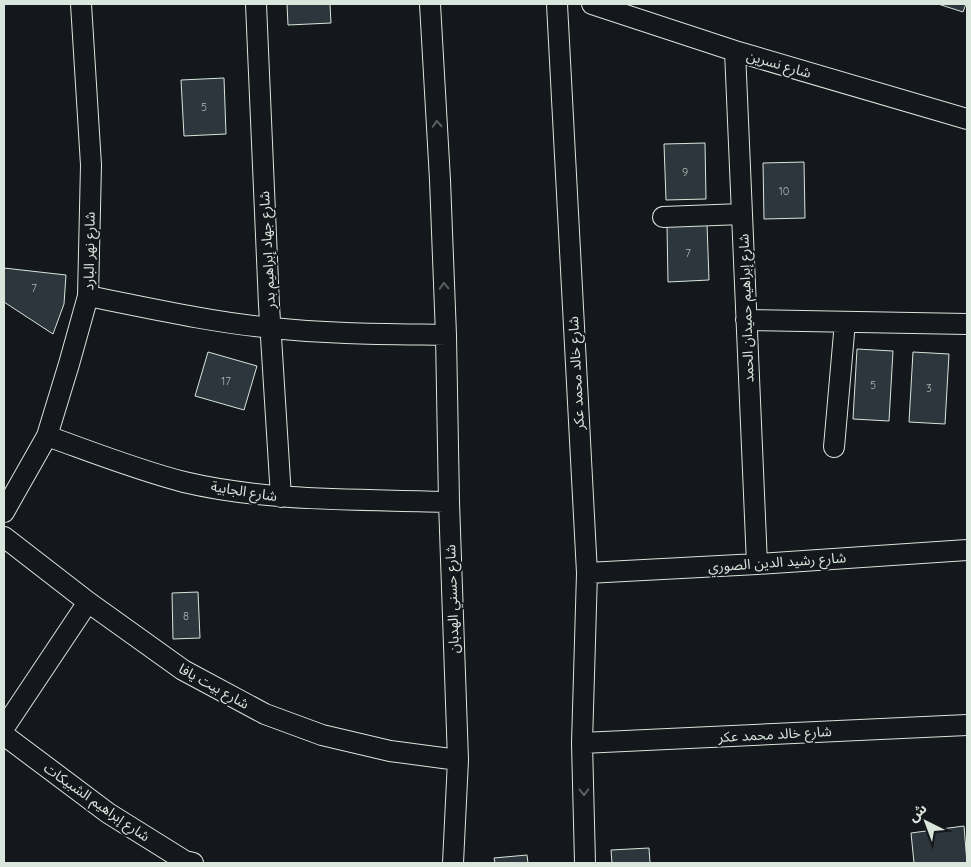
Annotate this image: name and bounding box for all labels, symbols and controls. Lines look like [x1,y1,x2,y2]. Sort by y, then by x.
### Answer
street label: شارع نسرين [744,46,813,84]
house number: 5 [201,100,207,114]
one-way arrow [432,120,443,128]
house number: 9 [682,165,688,179]
house number: 10 [779,184,789,198]
street label: شارع جهاد إبراهيم بدر [255,191,281,310]
street label: شارع نهر البارد [79,212,101,290]
street label: شارع إبراهيم حميدان الحمد [734,233,760,383]
house number: 7 [685,246,691,260]
house number: 7 [31,281,37,295]
one-way arrow [439,282,450,290]
street label: شارع خالد محمد عكر [564,316,590,431]
house number: 17 [221,374,231,388]
house number: 5 [870,378,876,392]
house number: 3 [926,381,932,395]
street label: شارع الجابية [209,477,278,507]
street label: شارع حسني الهدبان [441,544,465,654]
street label: شارع رشيد الدين الصوري [707,548,847,578]
house number: 8 [183,609,189,623]
street label: شارع بيت يافا [175,659,252,714]
street label: شارع خالد محمد عكر [717,722,832,748]
street label: شارع إبراهيم الشبيكات [39,759,154,847]
one-way arrow [578,788,589,796]
north arrow [901,797,951,847]
text: ش [904,799,930,825]

